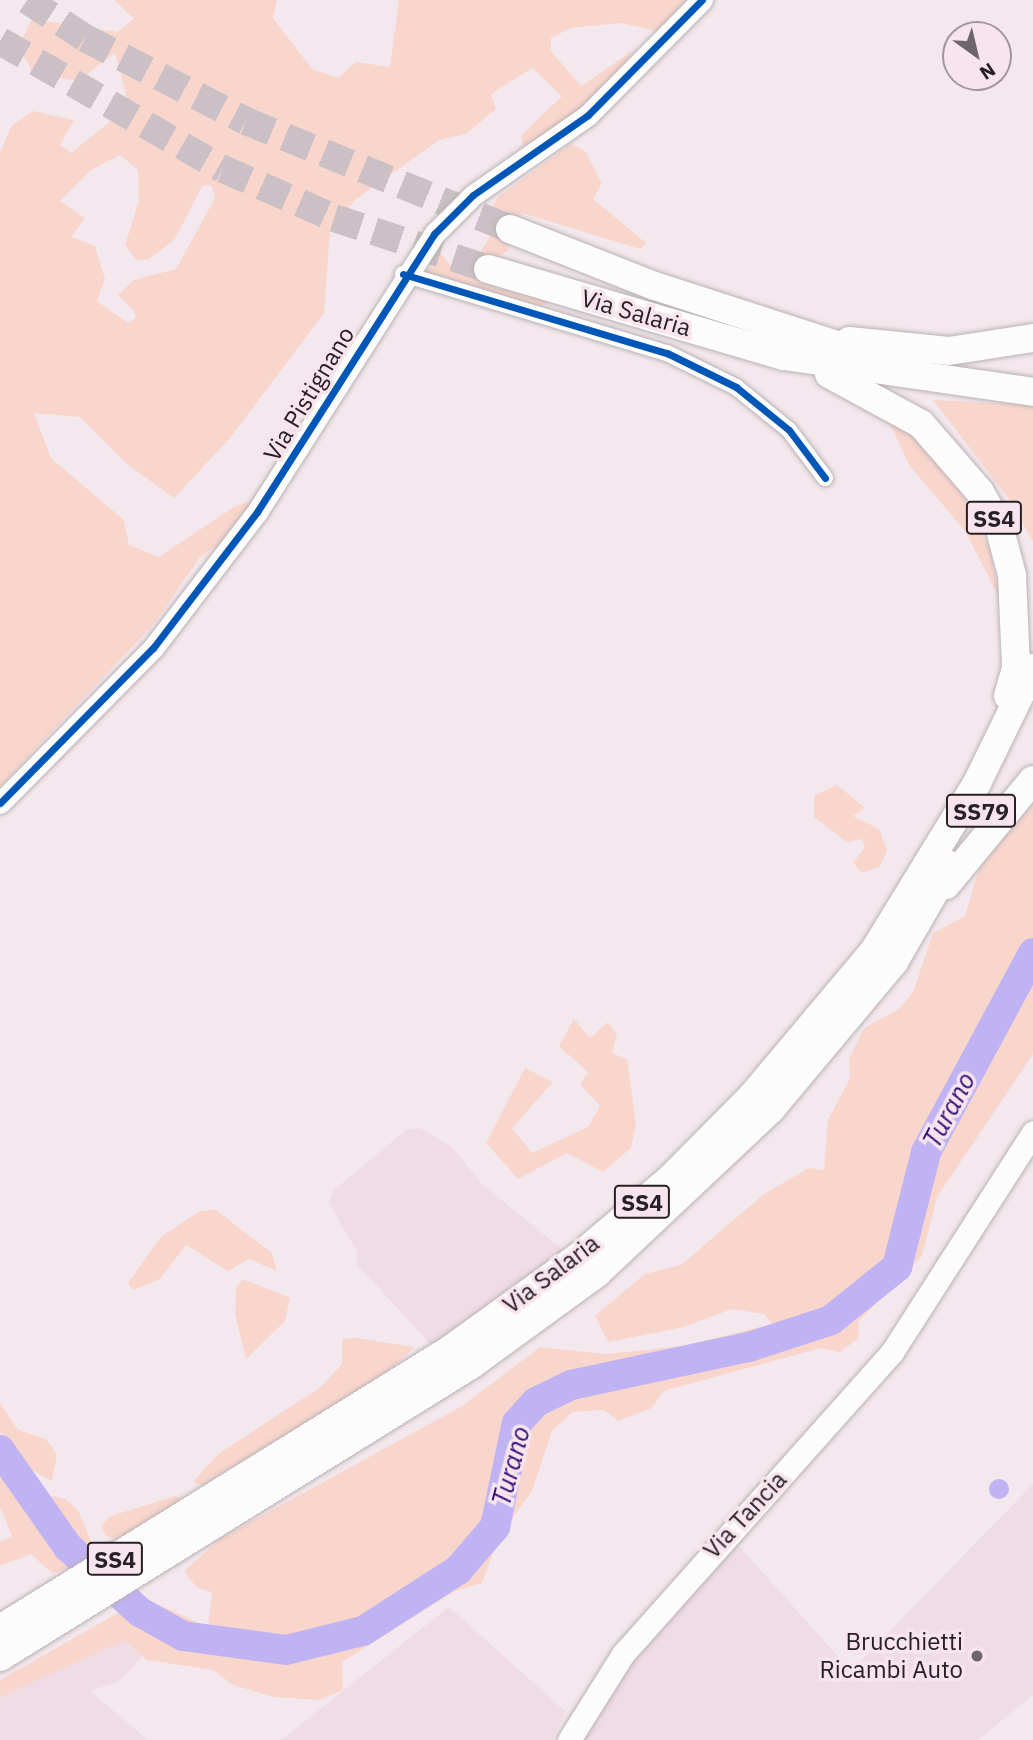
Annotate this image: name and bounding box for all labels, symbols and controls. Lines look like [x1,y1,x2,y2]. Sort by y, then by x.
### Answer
north arrow [942,21,1012,91]
text: N [975,58,1000,86]
street label: Via Salaria [578,284,694,342]
street label: Via Pistignano [258,322,360,466]
road number: SS4 [964,498,1024,538]
road number: SS79 [946,792,1016,831]
water label: Turano [916,1067,982,1153]
road number: SS4 [612,1182,672,1222]
street label: Via Salaria [497,1229,605,1319]
water label: Turano [485,1423,537,1509]
street label: Via Tancia [697,1466,793,1564]
road number: SS4 [85,1540,145,1578]
place label: Brucchietti Ricambi Auto [819,1628,963,1684]
marker: Brucchietti Ricambi Auto [969,1648,985,1664]

